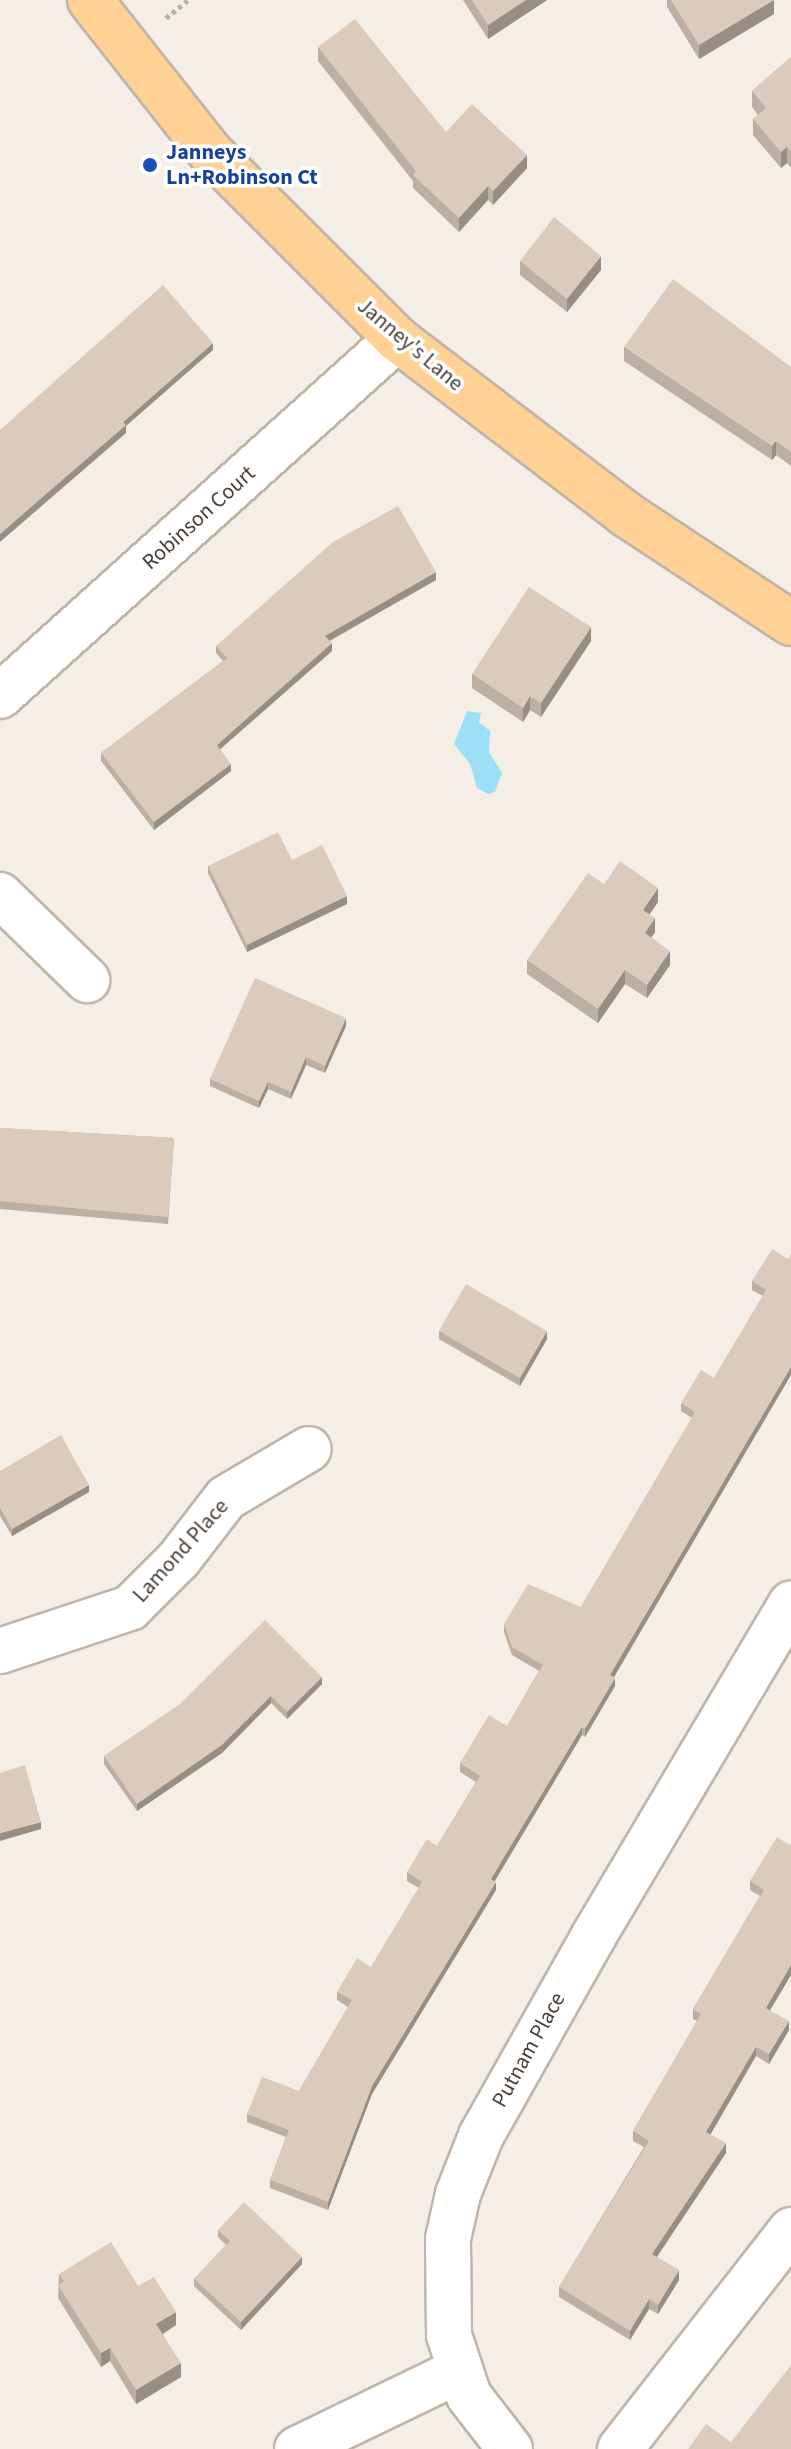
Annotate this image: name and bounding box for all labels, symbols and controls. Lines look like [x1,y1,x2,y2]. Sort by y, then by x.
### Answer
place label: Janneys Ln+Robinson Ct [166,139,318,190]
marker: Janneys Ln+Robinson Ct [141,156,159,174]
street label: Janney's Lane [352,293,468,397]
street label: Robinson Court [137,460,261,576]
street label: Lamond Place [128,1494,234,1608]
street label: Putnam Place [487,1988,571,2112]

